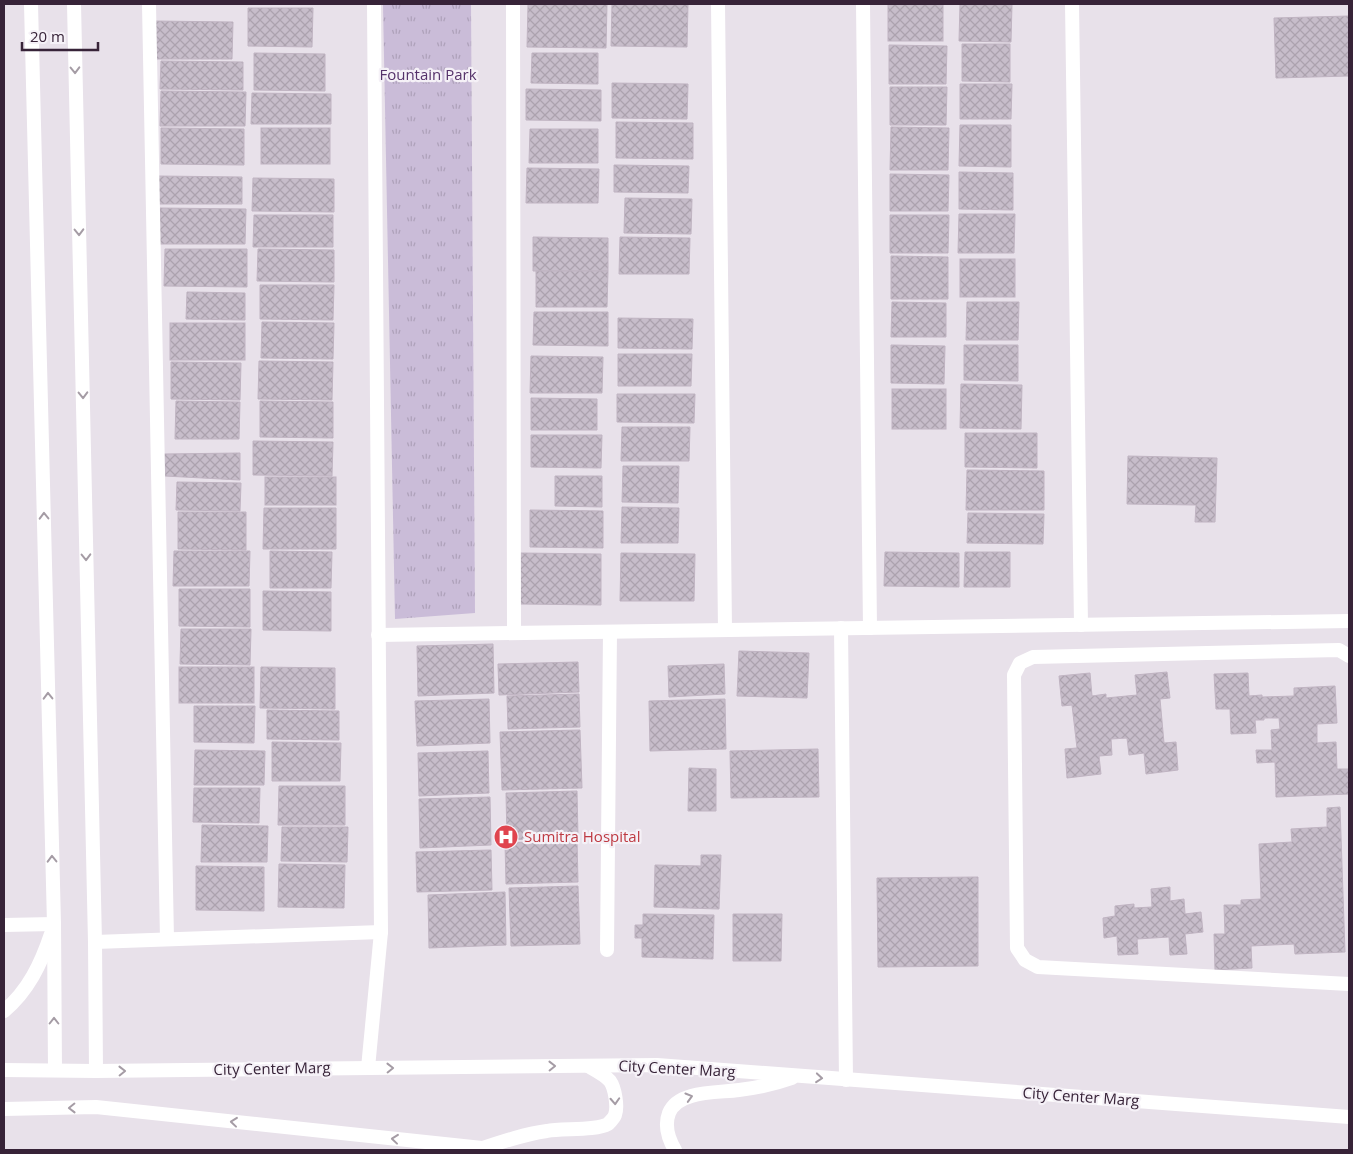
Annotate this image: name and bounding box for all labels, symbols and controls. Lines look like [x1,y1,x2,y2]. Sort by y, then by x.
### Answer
scale bar [22,20,99,52]
text: 20 m [30,26,65,46]
park label: Fountain Park [379,64,477,84]
one-way arrow [70,66,80,74]
one-way arrow [74,229,84,237]
one-way arrow [77,391,88,399]
one-way arrow [39,512,49,520]
one-way arrow [81,554,91,562]
one-way arrow [43,692,54,700]
hospital icon: Sumitra Hospital [493,824,519,850]
place label: Sumitra Hospital [524,826,640,846]
one-way arrow [47,854,58,862]
one-way arrow [49,1017,59,1024]
street label: City Center Marg [618,1055,736,1081]
street label: City Center Marg [213,1057,331,1079]
one-way arrow [549,1061,557,1071]
one-way arrow [386,1063,394,1073]
one-way arrow [119,1066,127,1076]
one-way arrow [816,1072,824,1083]
street label: City Center Marg [1022,1082,1140,1110]
one-way arrow [684,1092,693,1103]
one-way arrow [609,1098,620,1106]
one-way arrow [68,1103,76,1113]
one-way arrow [229,1117,237,1128]
one-way arrow [391,1134,399,1145]

